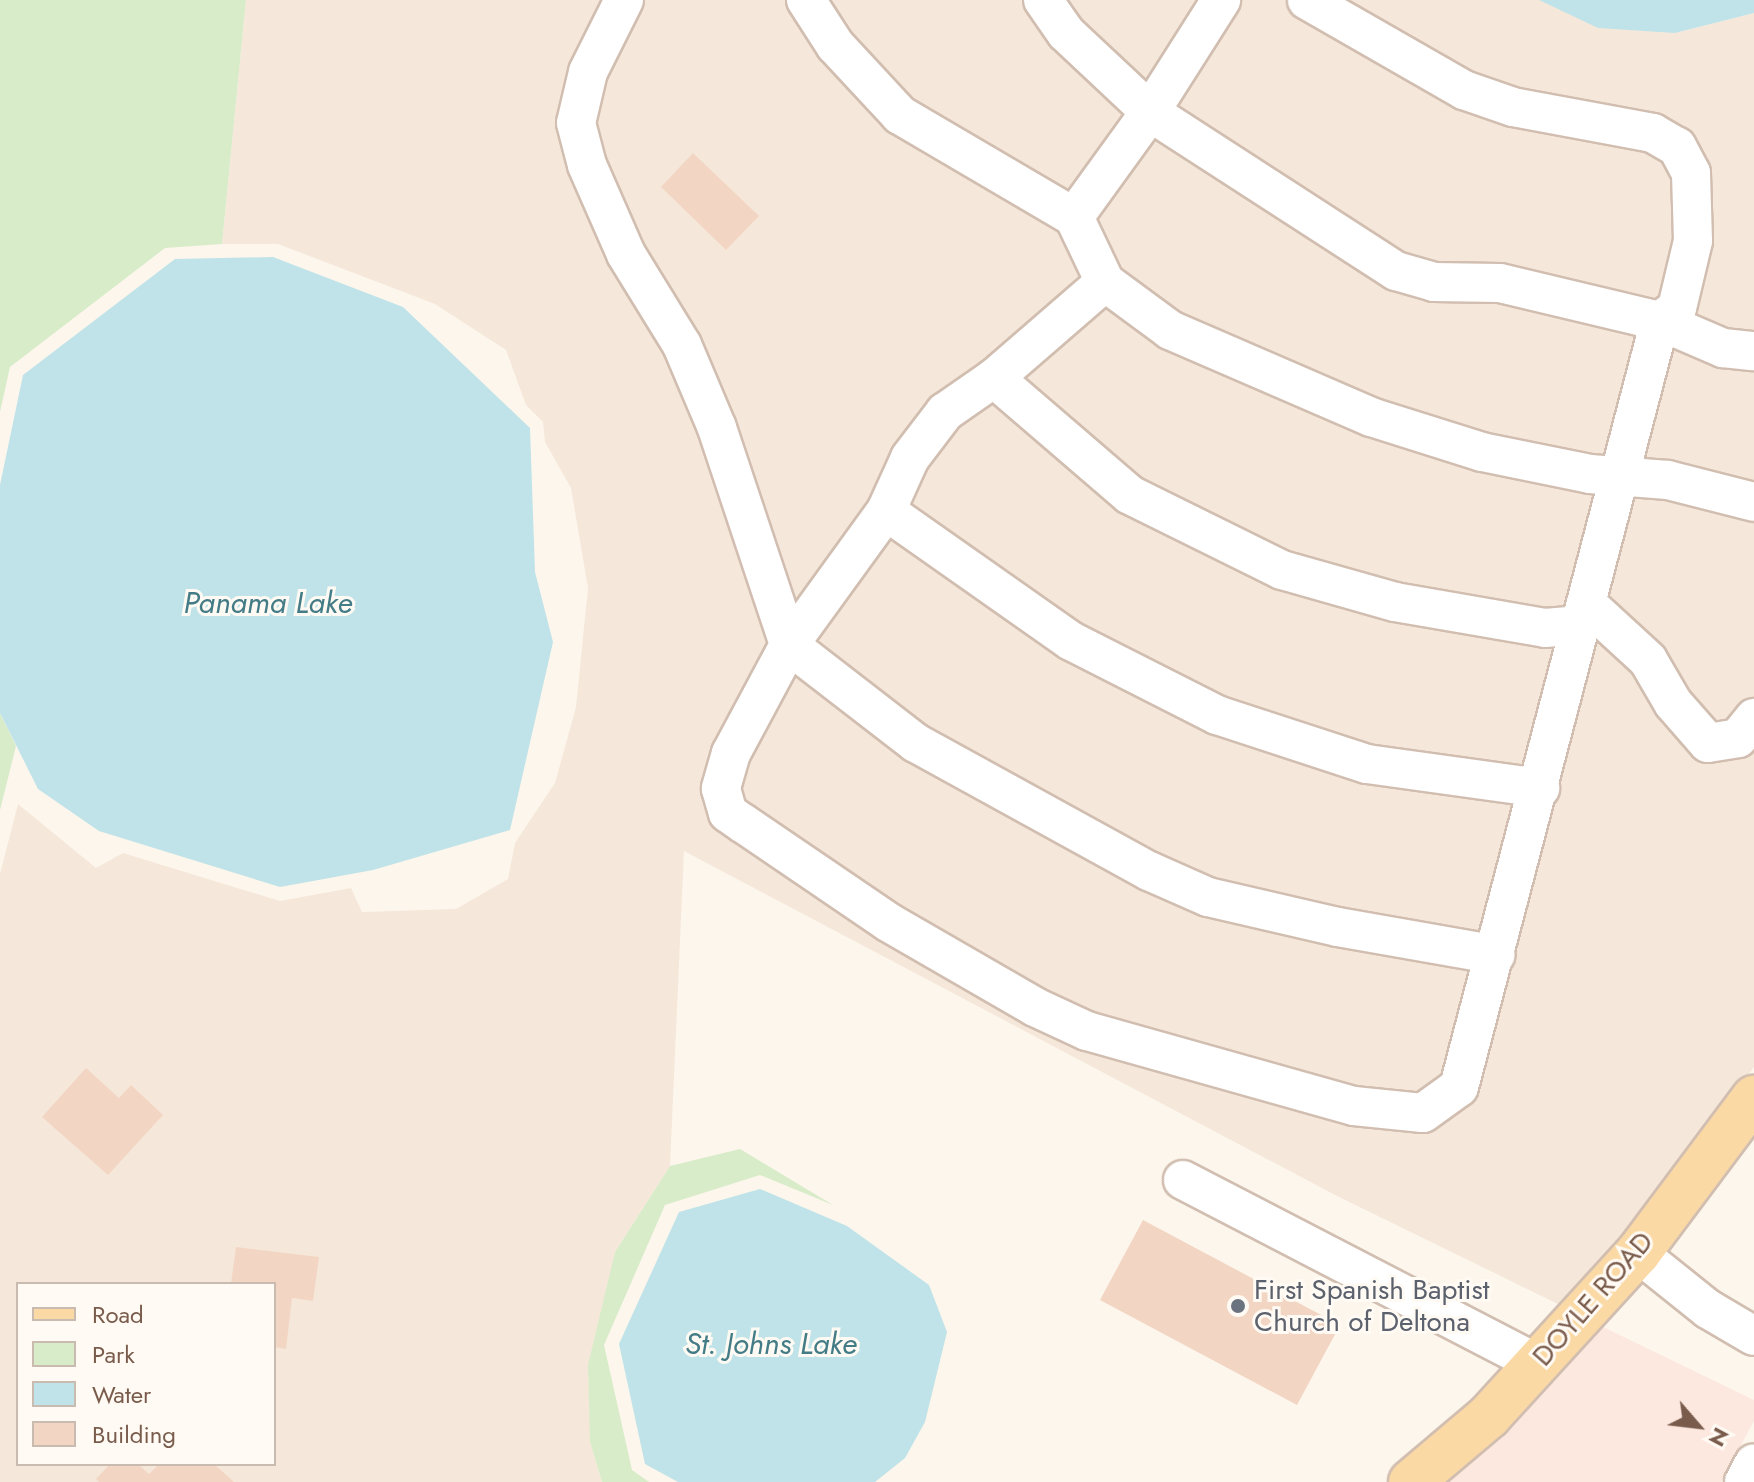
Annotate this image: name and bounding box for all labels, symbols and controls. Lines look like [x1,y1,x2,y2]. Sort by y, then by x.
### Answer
water label: Panama Lake [184,585,352,621]
street label: DOYLE ROAD [1526,1225,1660,1373]
place label: First Spanish Baptist Church of Deltona [1254,1273,1489,1339]
legend [16,1282,276,1466]
text: Road [92,1297,144,1332]
marker: First Spanish Baptist Church of Deltona [1229,1297,1247,1315]
water label: St. Johns Lake [685,1326,857,1362]
text: Park [92,1337,135,1372]
text: Water [92,1377,151,1412]
north arrow [1658,1386,1738,1466]
text: Building [92,1417,176,1452]
text: N [1701,1422,1737,1452]

